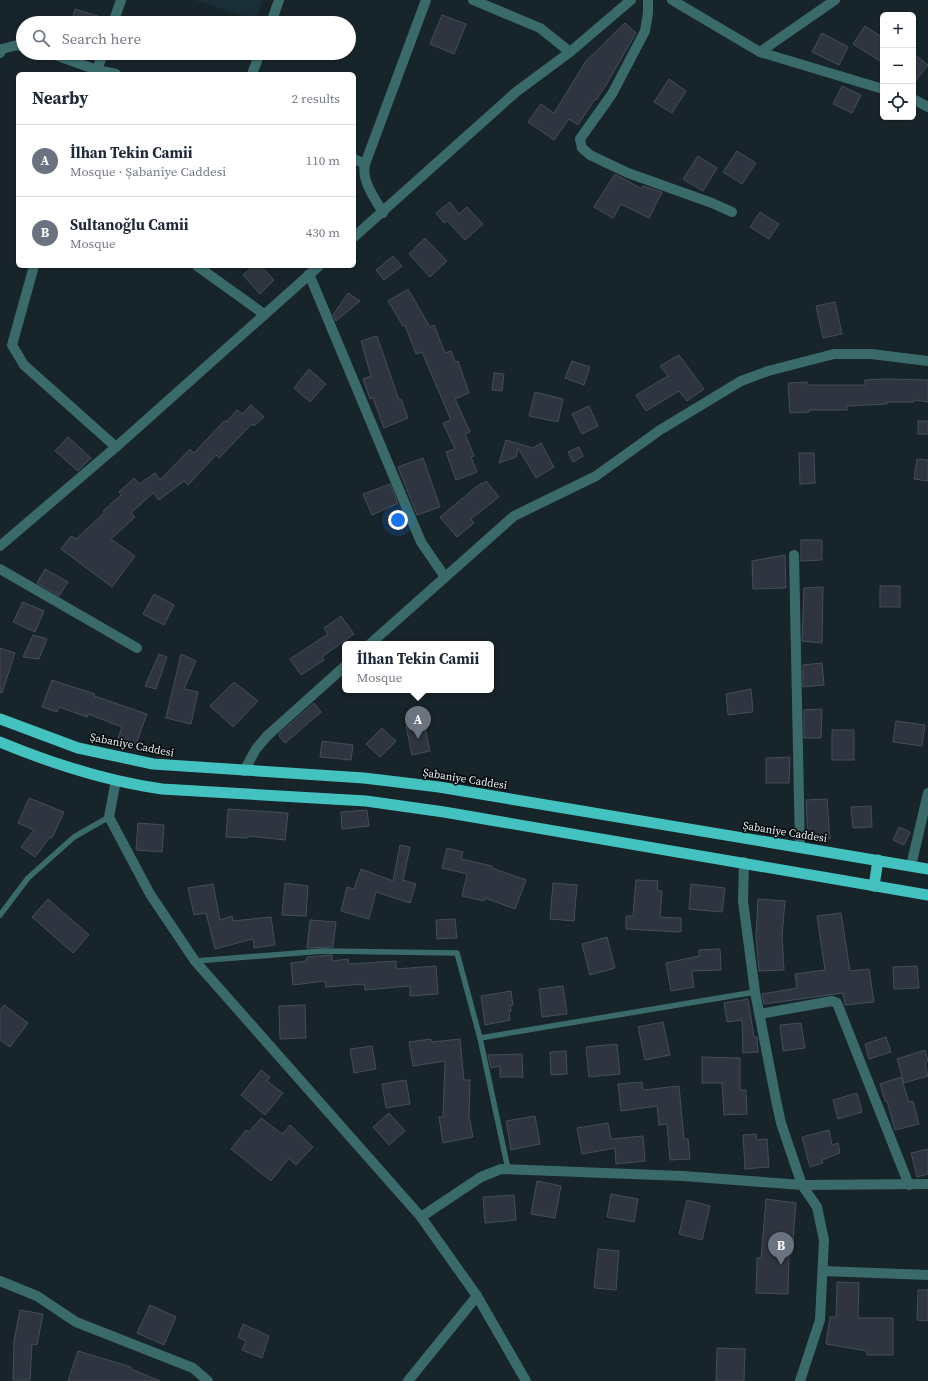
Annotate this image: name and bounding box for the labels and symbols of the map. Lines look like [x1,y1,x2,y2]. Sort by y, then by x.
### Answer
your location [388,510,408,530]
pin: A [405,706,431,739]
street label: Şabaniye Caddesi [89,730,175,760]
street label: Şabaniye Caddesi [422,765,508,793]
street label: Şabaniye Caddesi [742,818,828,846]
pin: B [768,1232,794,1265]

